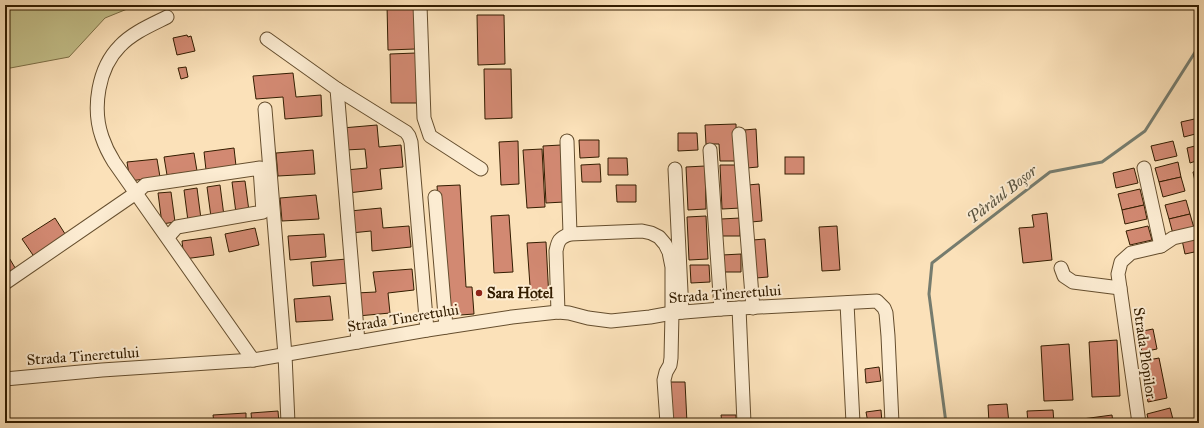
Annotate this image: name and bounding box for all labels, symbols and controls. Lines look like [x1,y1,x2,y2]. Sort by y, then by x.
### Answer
water label: Pârâul Boșor [963,160,1042,227]
street label: Strada Tineretului [668,281,782,307]
place label: Sara Hotel [487,284,554,302]
marker: Sara Hotel [474,288,484,298]
street label: Strada Tineretului [346,300,460,336]
street label: Strada Plopilor [1130,306,1160,400]
street label: Strada Tineretului [26,343,140,369]

